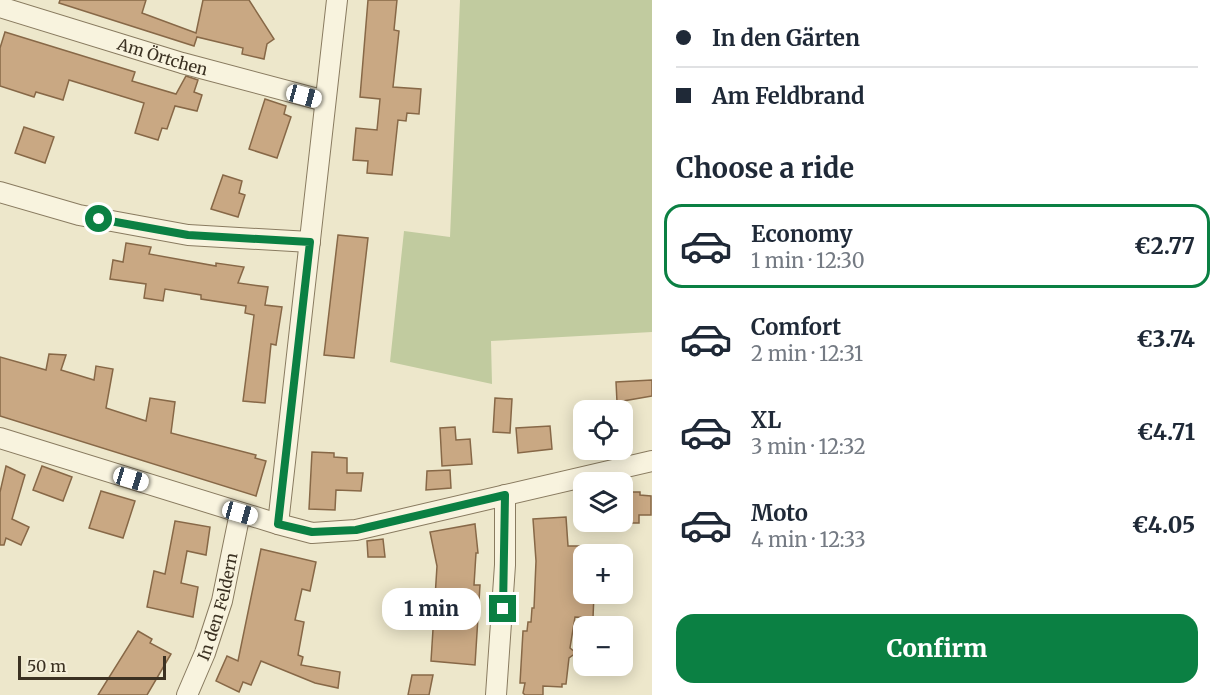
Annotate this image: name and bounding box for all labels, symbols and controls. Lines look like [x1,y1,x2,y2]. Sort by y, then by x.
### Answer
text: In den Gärten [712,24,860,52]
street label: Am Örtchen [114,33,210,79]
text: Am Feldbrand [712,82,865,110]
car [284,83,324,109]
text: Choose a ride [676,151,854,185]
route start [85,205,112,232]
icon: car [679,219,733,273]
text: Economy [751,220,852,248]
text: €2.77 [1134,232,1195,260]
text: 1 min · 12:30 [751,248,865,273]
icon: car [679,312,733,366]
text: Comfort [751,313,841,341]
text: €3.74 [1136,325,1195,353]
text: 2 min · 12:31 [751,341,863,366]
map controls [573,400,633,676]
button: locate [573,400,633,460]
icon: car [679,405,733,459]
text: XL [751,406,781,434]
text: €4.71 [1137,418,1195,446]
text: 3 min · 12:32 [751,434,866,459]
car [111,465,151,493]
button: layers [573,472,633,532]
icon: car [679,498,733,552]
car [220,499,260,527]
text: Moto [751,499,808,527]
text: €4.05 [1132,511,1195,539]
text: 4 min · 12:33 [751,527,866,552]
button: + [573,544,633,604]
street label: In den Feldern [193,550,242,664]
callout: 1 min [383,588,482,630]
route end [489,595,516,622]
text: 1 min [404,596,459,621]
button: Confirm [676,614,1198,683]
button: − [573,616,633,676]
scale bar [18,653,166,680]
text: 50 m [27,656,66,676]

